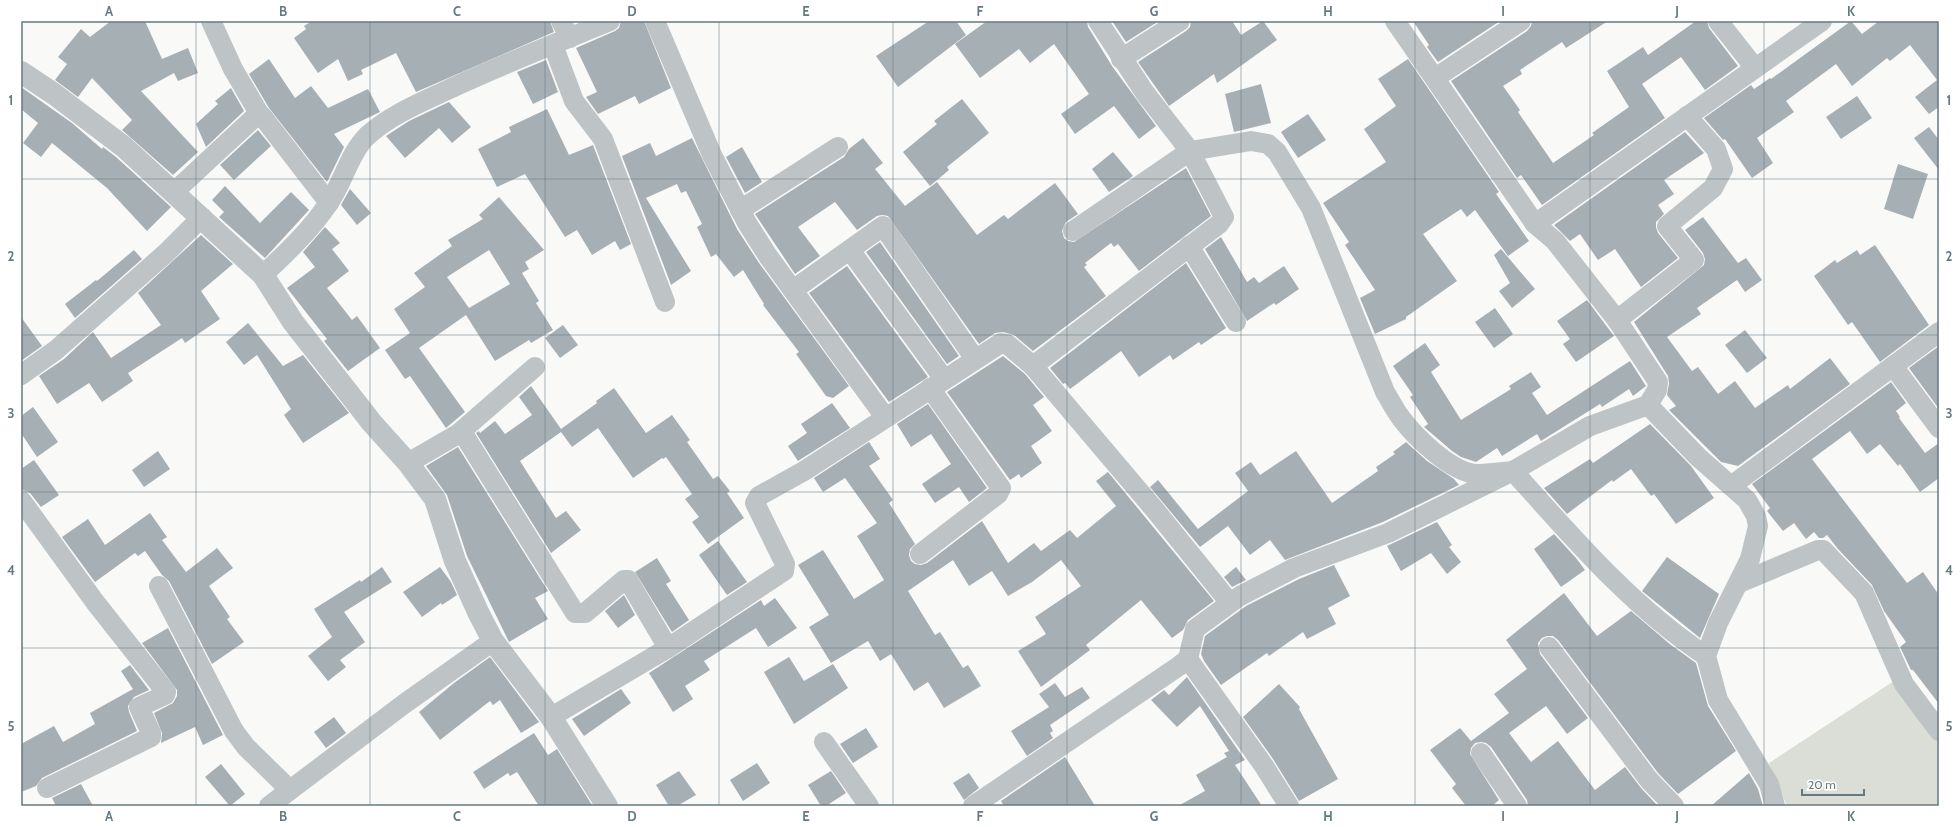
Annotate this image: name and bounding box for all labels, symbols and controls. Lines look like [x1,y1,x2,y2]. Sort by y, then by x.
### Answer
text: A [105,3,114,19]
text: B [279,3,287,19]
text: C [453,3,461,19]
text: D [627,3,637,19]
text: E [802,3,810,19]
text: F [977,3,984,19]
text: G [1150,3,1159,19]
text: H [1323,3,1333,19]
text: I [1501,3,1505,19]
text: J [1674,3,1679,19]
text: K [1847,3,1856,19]
text: 1 [9,92,13,108]
text: 1 [1947,92,1951,108]
text: 2 [8,248,15,264]
text: 2 [1946,248,1953,264]
text: 3 [7,405,15,421]
text: 3 [1945,405,1953,421]
text: 4 [7,562,15,578]
text: 4 [1945,562,1953,578]
text: 5 [8,718,15,734]
text: 5 [1946,718,1953,734]
scale bar [1802,771,1864,797]
text: 20 m [1808,777,1836,792]
text: A [105,808,114,824]
text: B [279,808,287,824]
text: C [453,808,461,824]
text: D [627,808,637,824]
text: E [802,808,810,824]
text: F [977,808,984,824]
text: G [1150,808,1159,824]
text: H [1323,808,1333,824]
text: I [1501,808,1505,824]
text: J [1674,808,1679,824]
text: K [1847,808,1856,824]

